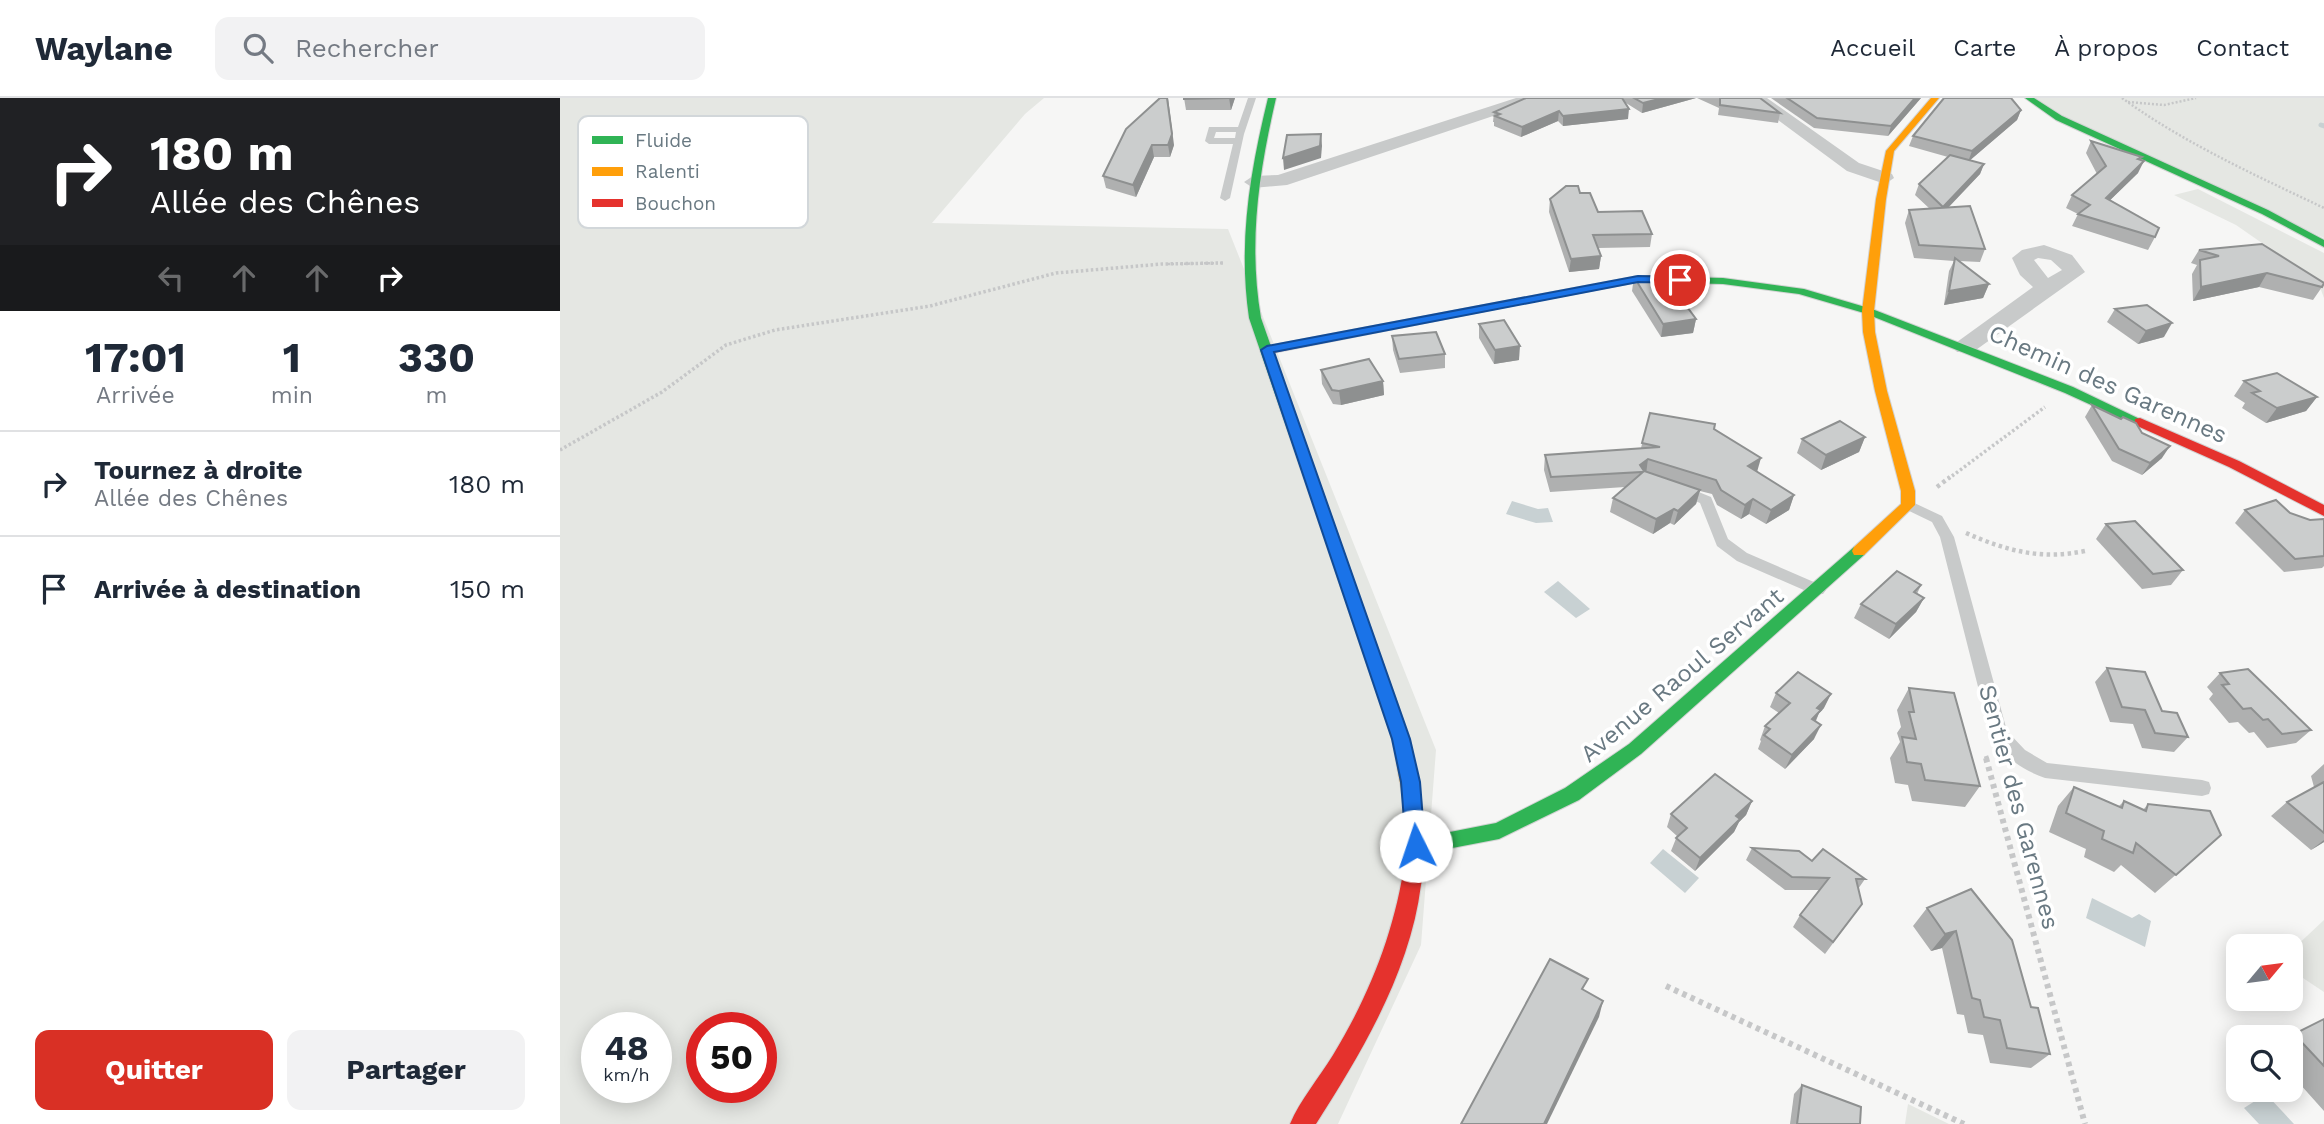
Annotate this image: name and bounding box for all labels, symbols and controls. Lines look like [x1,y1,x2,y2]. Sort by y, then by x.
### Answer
search box [215,17,705,80]
text: Waylane [35,29,173,68]
icon: search [239,29,277,67]
text: Rechercher [295,33,439,63]
text: Accueil [1830,34,1915,62]
text: Carte [1953,34,2016,62]
text: À propos [2054,34,2158,62]
text: Contact [2196,34,2289,62]
legend [578,116,808,228]
text: 180 m [150,124,294,182]
icon: right [35,126,126,217]
text: Fluide [635,129,692,152]
text: Ralenti [635,160,700,183]
text: Allée des Chênes [150,183,420,221]
text: Bouchon [635,192,716,215]
pin [1650,250,1710,310]
icon: left [152,259,190,297]
icon: ahead [225,259,263,297]
icon: ahead [298,259,336,297]
icon: right [371,259,409,297]
icon: arrive [1661,261,1699,299]
street label: Chemin des Garennes [1985,319,2231,449]
text: 17:01 [85,333,186,382]
text: 1 [283,333,301,382]
text: 330 [398,333,475,382]
text: Arrivée [96,382,175,409]
text: min [271,382,313,409]
text: m [426,382,447,409]
text: Tournez à droite [94,455,303,485]
icon: right [35,465,73,503]
text: 180 m [449,469,525,499]
text: Allée des Chênes [94,485,288,512]
icon: arrive [35,570,73,608]
text: Arrivée à destination [94,574,361,604]
text: 150 m [450,574,525,604]
street label: Avenue Raoul Servant [1575,582,1789,768]
street label: Sentier des Garennes [1973,682,2065,932]
position arrow [1379,809,1453,883]
north arrow [2226,934,2303,1012]
map controls [2226,934,2303,1102]
speed limit sign: 50 [686,1012,777,1103]
button: search [2226,1025,2303,1102]
text: 48 [604,1027,649,1069]
button: Quitter [35,1030,273,1110]
button: Partager [287,1030,525,1110]
text: km/h [603,1064,650,1085]

